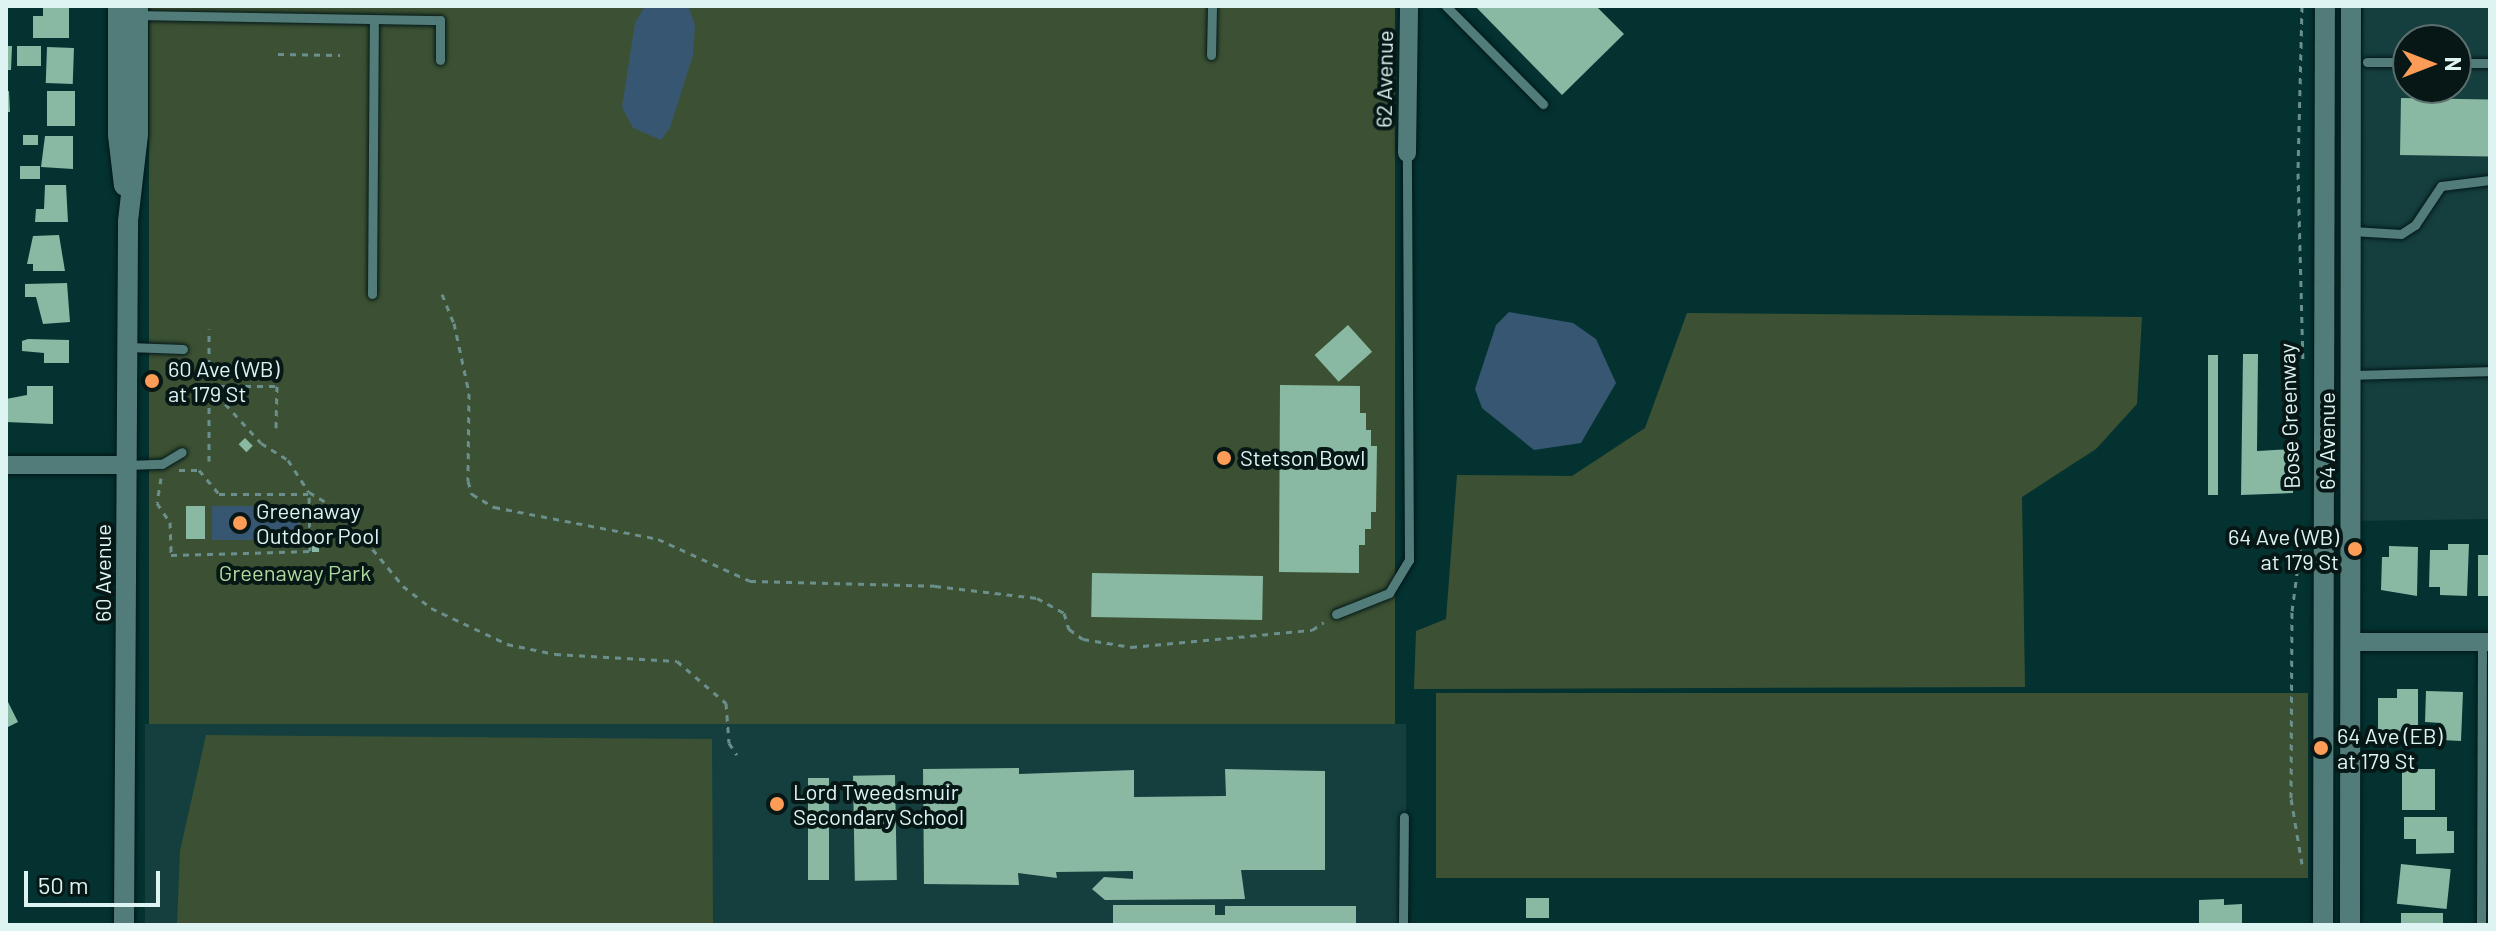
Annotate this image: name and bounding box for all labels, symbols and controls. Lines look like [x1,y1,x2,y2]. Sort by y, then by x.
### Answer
north arrow [2392,24,2472,104]
street label: 62 Avenue [1370,30,1398,128]
text: N [2441,57,2467,71]
street label: Bose Greenway [2273,343,2305,489]
place label: 60 Ave (WB) at 179 St [168,355,279,406]
marker: 60 Ave (WB) at 179 St [143,372,161,390]
street label: 64 Avenue [2314,392,2340,490]
place label: Stetson Bowl [1240,445,1365,471]
marker: Stetson Bowl [1215,449,1233,467]
place label: Greenaway Outdoor Pool [256,497,379,548]
marker: Greenaway Outdoor Pool [231,514,249,532]
place label: 64 Ave (WB) at 179 St [2228,523,2339,574]
street label: 60 Avenue [90,524,116,622]
marker: 64 Ave (WB) at 179 St [2346,540,2364,558]
park label: Greenaway Park [219,560,371,586]
place label: 64 Ave (EB) at 179 St [2337,722,2442,774]
marker: 64 Ave (EB) at 179 St [2312,739,2330,757]
place label: Lord Tweedsmuir Secondary School [793,778,964,830]
marker: Lord Tweedsmuir Secondary School [768,795,786,813]
scale bar [28,855,164,905]
text: 50 m [38,870,89,899]

